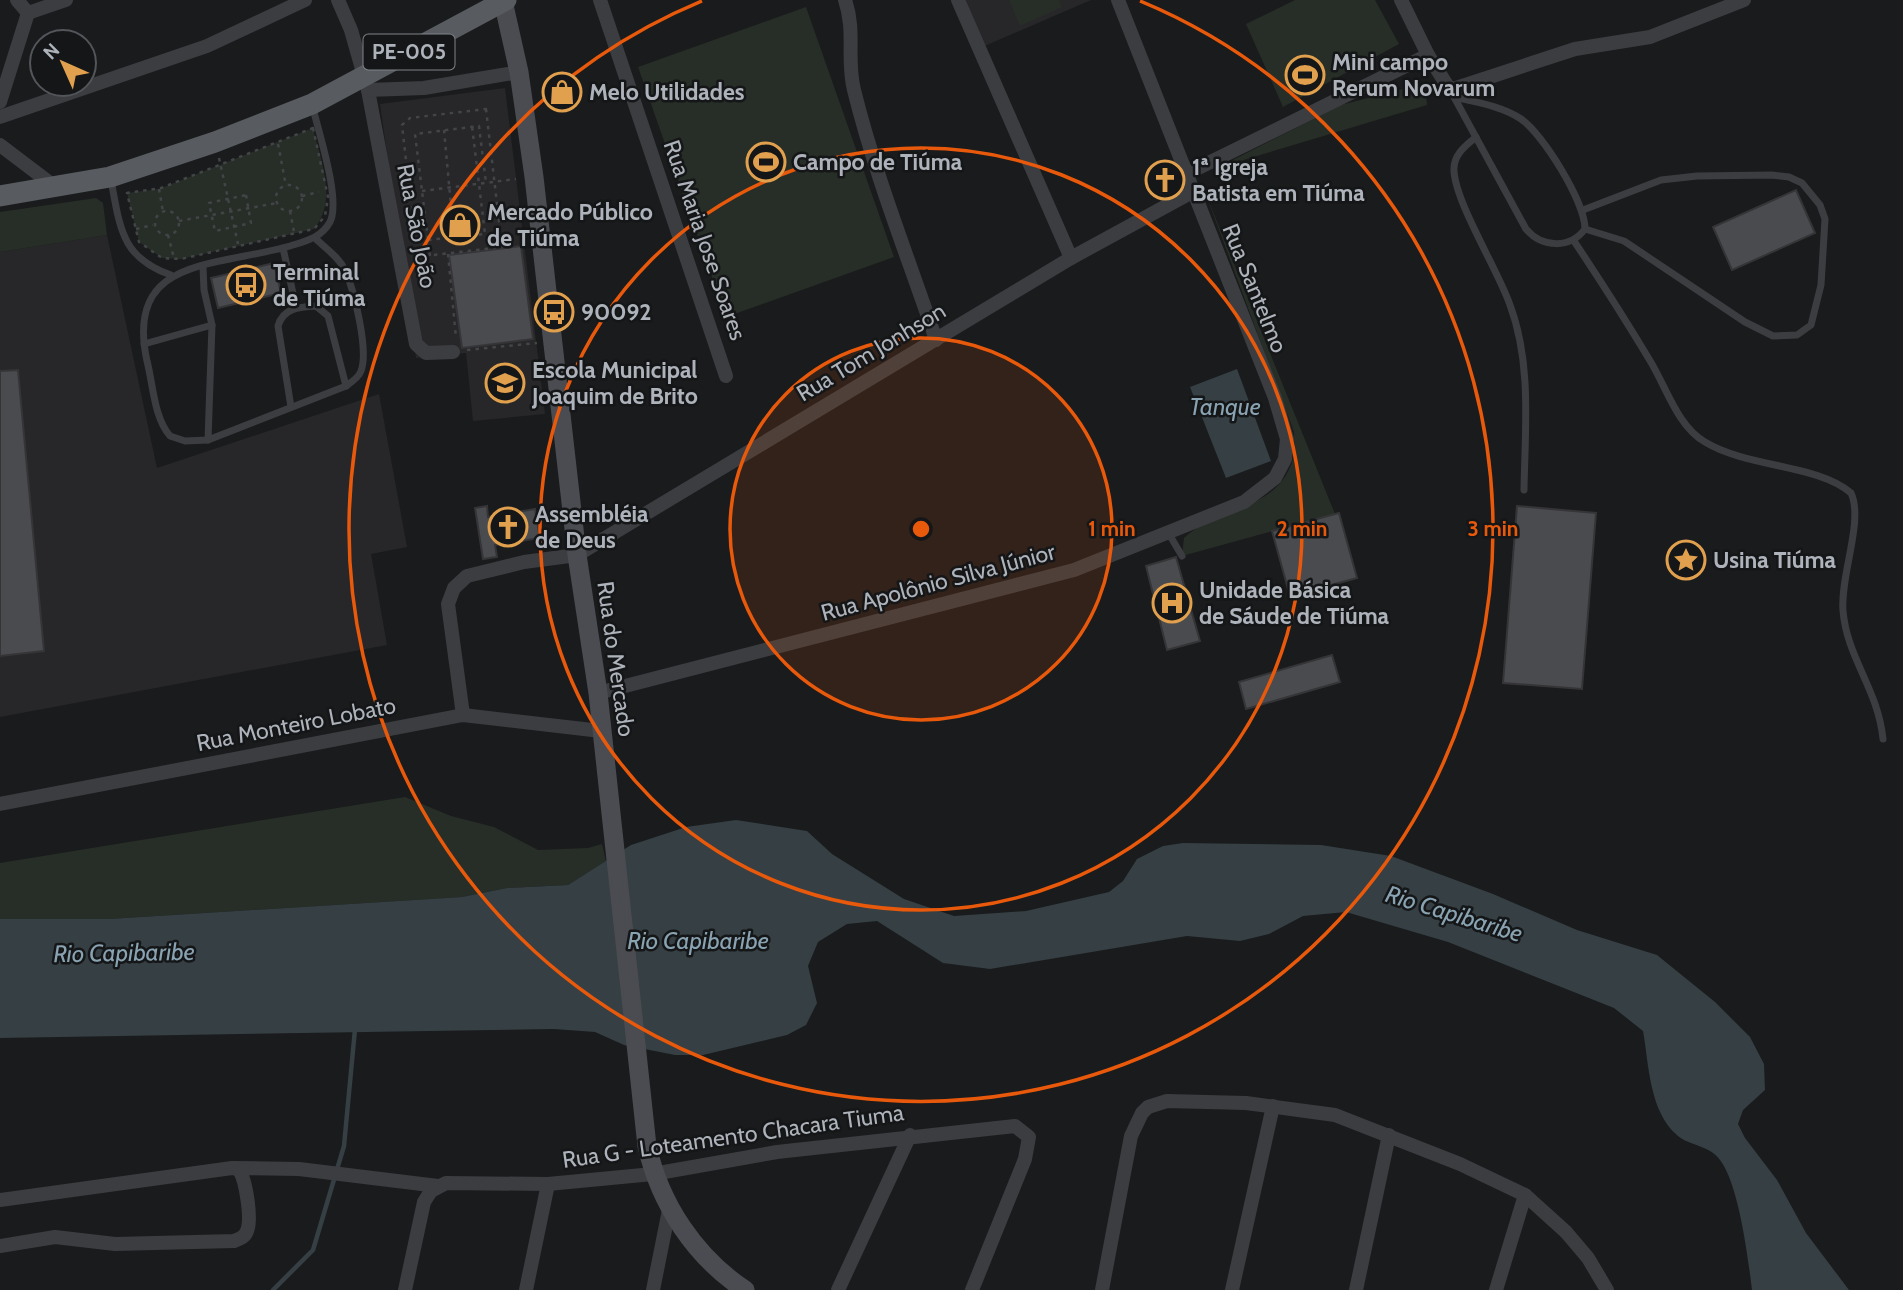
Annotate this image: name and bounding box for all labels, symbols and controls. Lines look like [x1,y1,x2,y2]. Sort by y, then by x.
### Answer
north arrow [28,28,98,98]
road number: PE-005 [364,34,454,70]
text: N [38,38,64,64]
place label: Mini campo Rerum Novarum [1332,48,1495,102]
sports icon: Mini campo Rerum Novarum [1284,54,1326,96]
shop icon: Melo Utilidades [541,71,583,113]
place label: Melo Utilidades [589,78,745,106]
street label: Rua Maria Jose Soares [658,136,752,344]
sports icon: Campo de Tiúma [745,141,787,183]
place label: Campo de Tiúma [793,148,963,176]
place label: 1ª Igreja Batista em Tiúma [1192,153,1365,207]
church icon: 1ª Igreja Batista em Tiúma [1144,159,1186,201]
street label: Rua São João [391,161,443,291]
place label: Mercado Público de Tiúma [487,198,653,252]
shop icon: Mercado Público de Tiúma [439,204,481,246]
street label: Rua Santelmo [1216,219,1294,357]
place label: Terminal de Tiúma [273,258,366,312]
bus stop icon: Terminal de Tiúma [225,264,267,306]
bus stop icon: 90092 [533,291,575,333]
street label: Rua Tom Jonhson [791,297,951,407]
place label: 90092 [581,298,652,326]
place label: Escola Municipal Joaquim de Brito [531,356,698,410]
school or university icon: Escola Municipal Joaquim de Brito [484,362,526,404]
water label: Tanque [1189,392,1261,421]
place label: Assembléia de Deus [535,500,649,554]
church icon: Assembléia de Deus [487,506,529,548]
text: 1 min [1088,516,1136,541]
text: 2 min [1277,516,1327,541]
text: 3 min [1468,516,1518,541]
centre of rings [909,517,933,541]
street label: Rua Apolônio Silva Júnior [818,537,1059,627]
place icon: Usina Tiúma [1665,539,1707,581]
place label: Usina Tiúma [1713,546,1837,574]
place label: Unidade Básica de Sáude de Tiúma [1199,576,1390,630]
street label: Rua do Mercado [591,580,641,738]
hospital icon: Unidade Básica de Sáude de Tiúma [1151,582,1193,624]
street label: Rua Monteiro Lobato [194,691,398,757]
water label: Rio Capibaribe [1382,879,1526,948]
water label: Rio Capibaribe [627,926,769,955]
water label: Rio Capibaribe [53,937,195,968]
street label: Rua G - Loteamento Chacara Tiuma [561,1098,905,1174]

